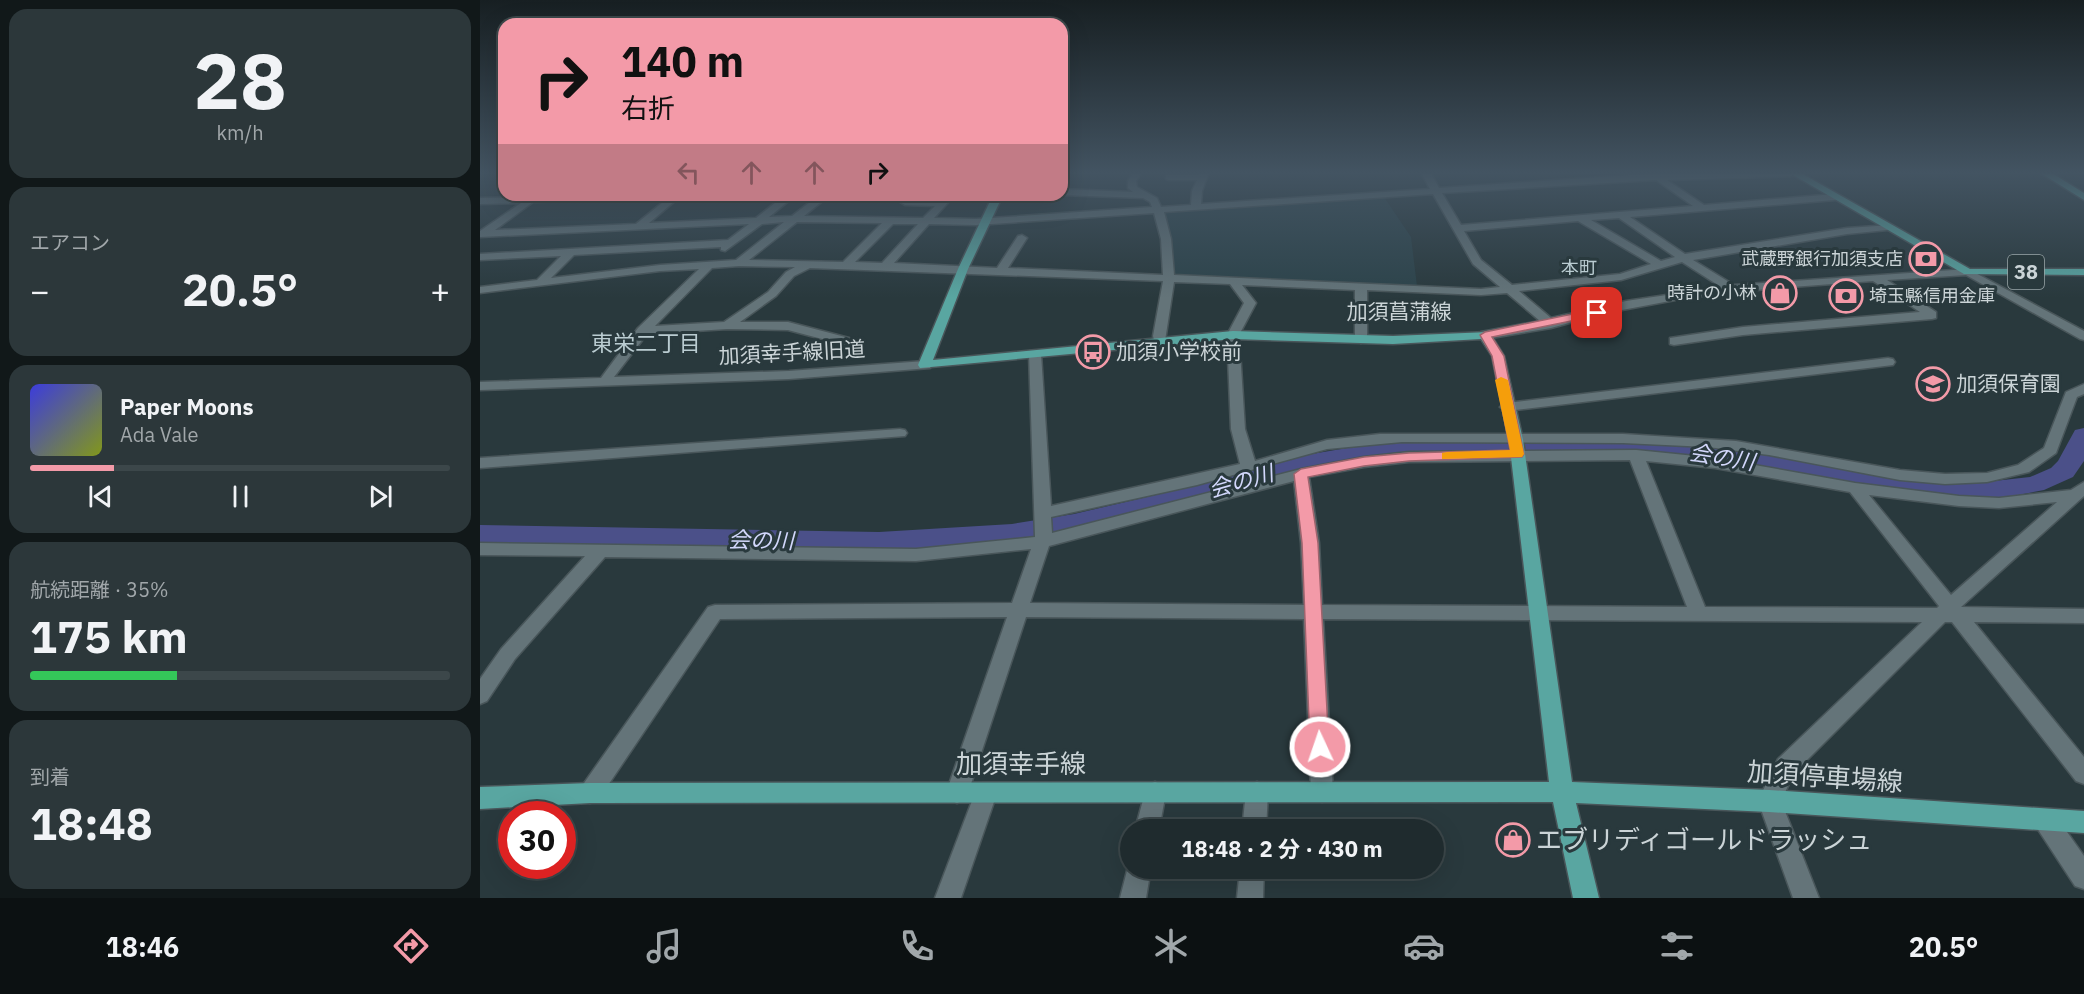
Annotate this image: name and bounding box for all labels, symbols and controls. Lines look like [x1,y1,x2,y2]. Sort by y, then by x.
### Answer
text: 28 [193,29,287,130]
text: 140 m [621,34,744,89]
icon: right [522,42,600,120]
text: 右折 [621,90,675,125]
text: km/h [216,119,264,146]
icon: left [672,156,705,189]
icon: ahead [735,156,768,189]
icon: ahead [798,156,831,189]
icon: right [861,156,894,189]
text: エアコン [30,229,110,256]
bank icon: 武蔵野銀行加須支店 [1908,241,1944,277]
place label: 武蔵野銀行加須支店 [1741,247,1903,270]
road number: 38 [2008,255,2044,289]
district label: 本町 [1561,256,1597,279]
text: 20.5° [182,260,298,318]
text: − [30,269,50,312]
text: + [430,269,450,312]
shop icon: 時計の小林 [1762,275,1798,311]
bank icon: 埼玉縣信用金庫 [1828,278,1864,314]
place label: 時計の小林 [1667,281,1757,304]
place label: 埼玉縣信用金庫 [1869,284,1995,307]
pin [1571,287,1622,338]
icon: arrive [1580,296,1613,329]
street label: 加須菖蒲線 [1347,297,1452,325]
district label: 東栄二丁目 [591,328,701,357]
street label: 加須幸手線旧道 [718,334,866,370]
bus stop icon: 加須小学校前 [1075,334,1111,370]
place label: 加須小学校前 [1116,337,1242,365]
school or university icon: 加須保育園 [1915,366,1951,402]
place label: 加須保育園 [1956,369,2061,397]
text: Paper Moons [120,392,253,421]
text: Ada Vale [120,421,199,448]
water label: 会の川 [1687,437,1759,476]
water label: 会の川 [1205,457,1278,504]
icon: previous [84,480,117,513]
icon: pause [224,480,257,513]
icon: next [364,480,397,513]
water label: 会の川 [728,524,796,555]
text: 航続距離 · 35% [30,576,169,603]
text: 175 km [30,607,188,665]
position arrow [1288,715,1352,779]
street label: 加須幸手線 [956,746,1086,780]
street label: 加須停車場線 [1746,754,1904,798]
text: 到着 [30,763,70,790]
text: 18:48 [30,794,153,852]
speed limit sign: 30 [498,801,576,879]
shop icon: エブリディゴールドラッシュ [1495,822,1531,858]
place label: エブリディゴールドラッシュ [1536,822,1872,856]
text: 18:48 · 2 分 · 430 m [1181,834,1383,863]
icon: directions [390,925,432,967]
icon: music [643,925,685,967]
icon: phone [896,925,938,967]
icon: climate [1150,925,1192,967]
icon: car [1403,925,1445,967]
icon: filters [1656,925,1698,967]
text: 18:46 [106,929,179,964]
text: 20.5° [1909,929,1978,964]

